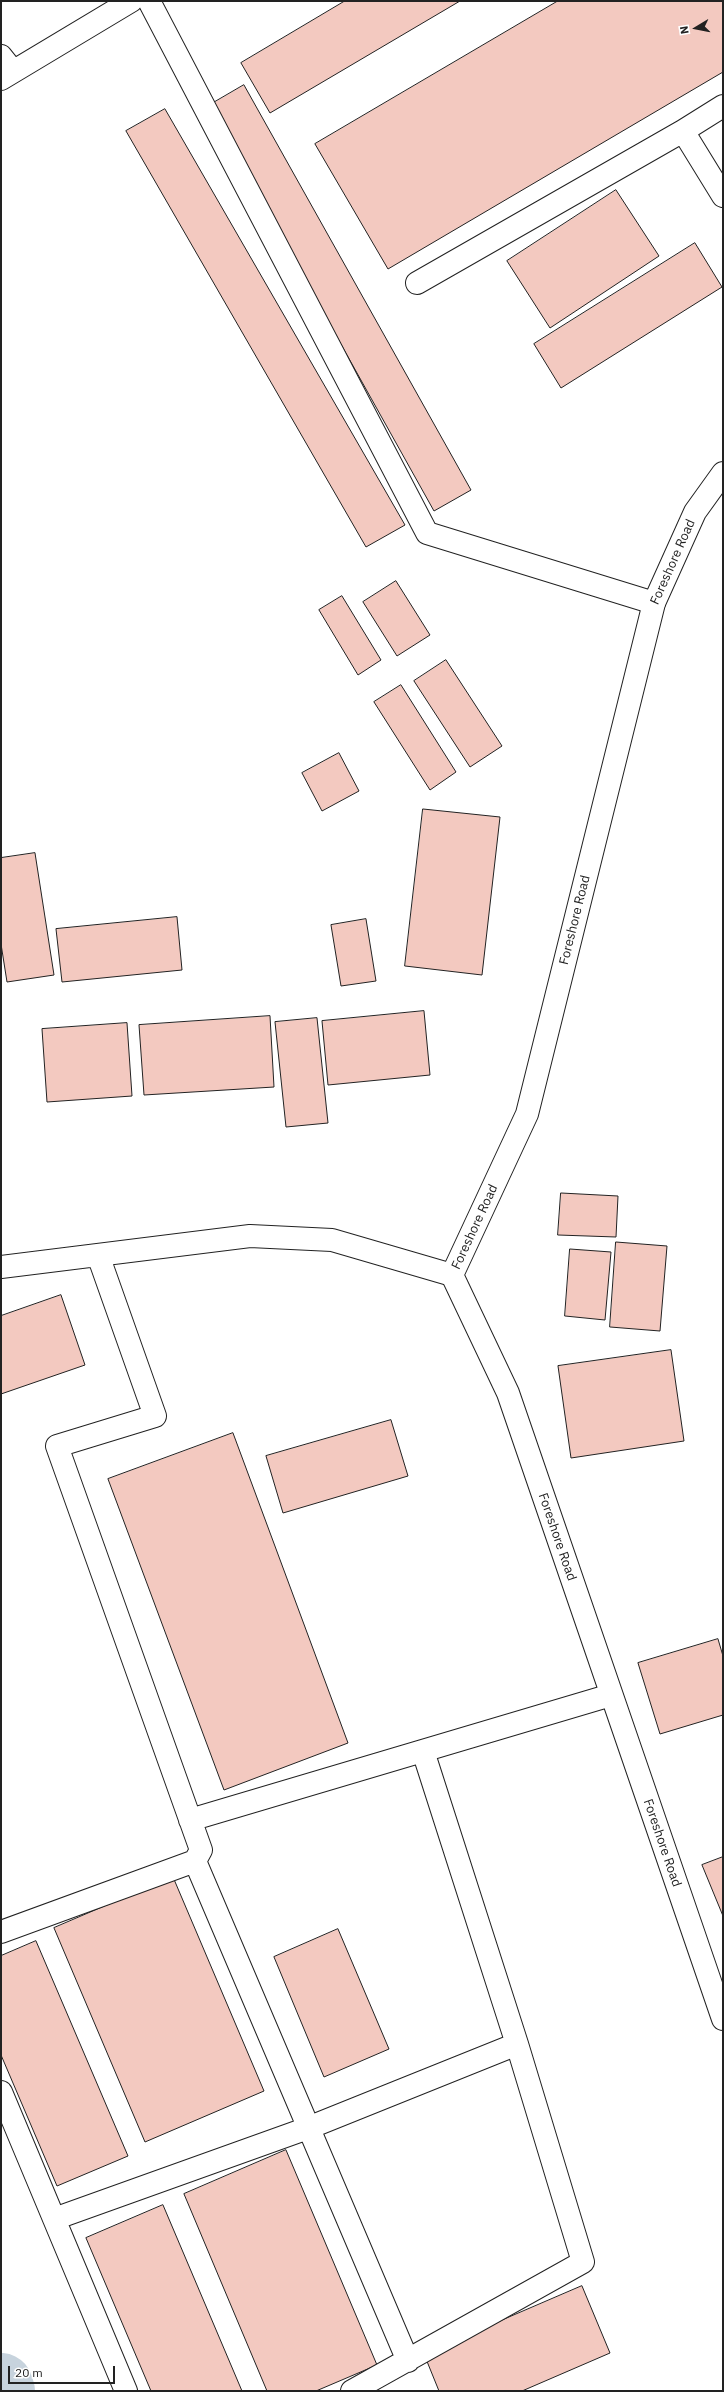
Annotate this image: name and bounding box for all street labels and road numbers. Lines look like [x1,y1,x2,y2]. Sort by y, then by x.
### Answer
street label: Foreshore Road [647,517,699,607]
street label: Foreshore Road [556,874,594,966]
street label: Foreshore Road [449,1182,501,1272]
street label: Foreshore Road [535,1491,579,1583]
street label: Foreshore Road [640,1797,684,1889]

